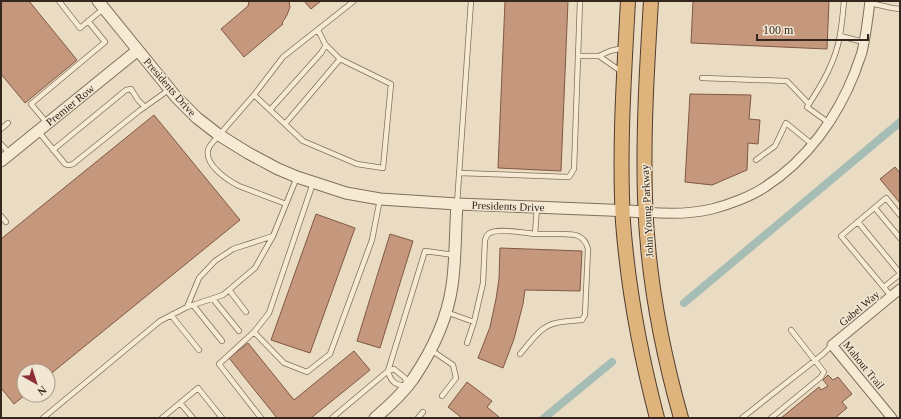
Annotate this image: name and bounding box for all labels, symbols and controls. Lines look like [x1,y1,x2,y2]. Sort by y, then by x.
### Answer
scale bar [757,16,868,42]
text: 100 m [763,23,794,37]
street label: Presidents Drive [142,56,199,119]
street label: Premier Row [44,82,96,128]
street label: John Young Parkway [639,164,655,258]
street label: Presidents Drive [471,199,545,213]
street label: Gabel Way [836,287,882,328]
street label: Mahout Trail [841,339,887,391]
north arrow [16,363,56,403]
text: N [35,384,49,398]

